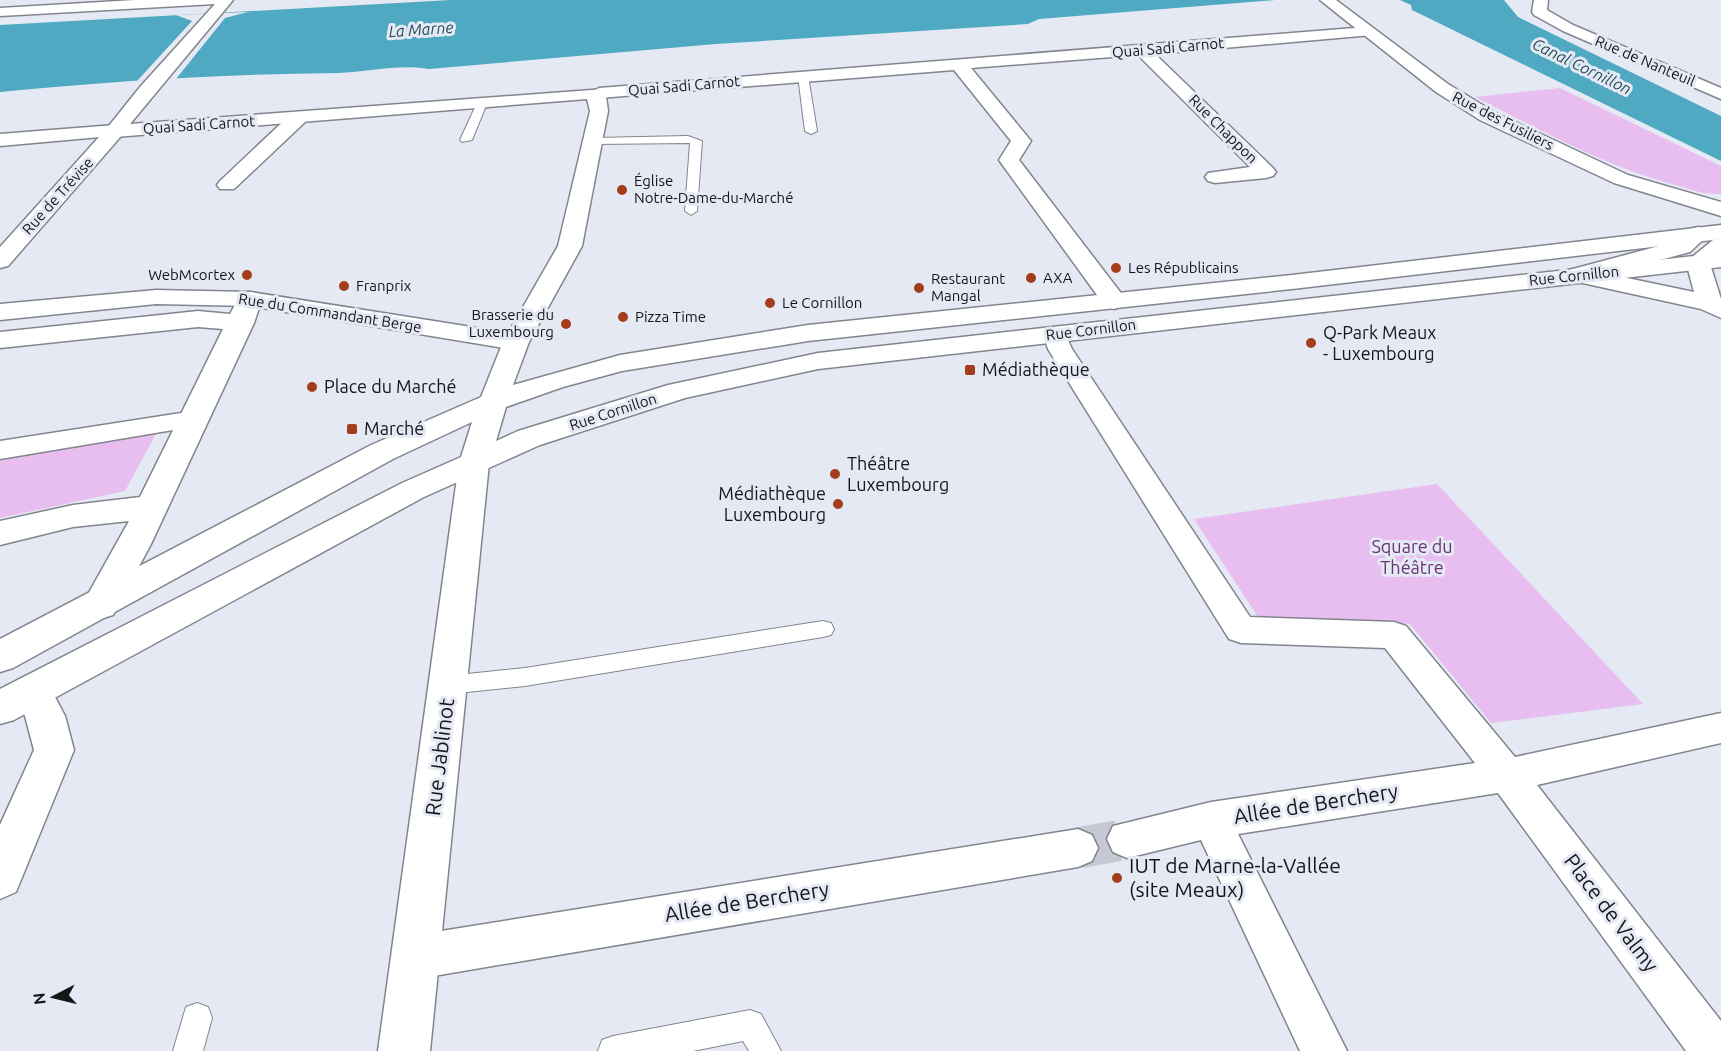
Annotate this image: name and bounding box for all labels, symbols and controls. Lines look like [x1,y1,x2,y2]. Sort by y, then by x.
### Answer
water label: La Marne [388,18,454,40]
street label: Rue de Nanteuil [1592,32,1698,89]
street label: Quai Sadi Carnot [1111,34,1225,61]
water label: Canal Cornillon [1530,34,1634,98]
street label: Quai Sadi Carnot [627,72,741,99]
street label: Rue des Fusiliers [1450,88,1557,153]
street label: Rue Chappon [1186,91,1261,166]
street label: Quai Sadi Carnot [142,112,256,137]
street label: Rue de Trévise [19,154,97,238]
place label: Église Notre-Dame-du-Marché [634,172,793,206]
marker: Église Notre-Dame-du-Marché [615,183,629,197]
place label: Les Républicains [1128,259,1239,276]
marker: Les Républicains [1109,261,1123,275]
street label: Rue Cornillon [1528,262,1620,289]
place label: WebMcortex [148,266,235,283]
marker: WebMcortex [240,268,254,282]
place label: AXA [1043,269,1073,286]
place label: Restaurant Mangal [931,270,1005,304]
marker: AXA [1024,271,1038,285]
place label: Franprix [356,277,412,294]
marker: Franprix [337,279,351,293]
marker: Restaurant Mangal [912,281,926,295]
street label: Rue du Commandant Berge [237,290,423,335]
place label: Le Cornillon [782,294,862,311]
marker: Le Cornillon [763,296,777,310]
place label: Brasserie du Luxembourg [469,306,554,340]
place label: Pizza Time [635,308,706,325]
marker: Pizza Time [616,310,630,324]
street label: Rue Cornillon [1045,316,1137,343]
marker: Brasserie du Luxembourg [559,317,573,331]
place label: Q-Park Meaux - Luxembourg [1323,322,1436,363]
marker: Q-Park Meaux - Luxembourg [1304,336,1318,350]
place label: Médiathèque [982,359,1090,379]
marker: Médiathèque [963,363,977,377]
place label: Place du Marché [324,376,456,396]
marker: Place du Marché [305,380,319,394]
street label: Rue Cornillon [567,389,659,434]
place label: Marché [364,418,424,438]
marker: Marché [345,422,359,436]
place label: Théâtre Luxembourg [847,453,949,494]
marker: Théâtre Luxembourg [828,467,842,481]
place label: Médiathèque Luxembourg [718,483,826,524]
marker: Médiathèque Luxembourg [831,497,845,511]
park label: Square du Théâtre [1371,536,1453,577]
street label: Rue Jablinot [420,697,458,817]
street label: Allée de Berchery [1232,778,1400,828]
street label: Place de Valmy [1560,849,1664,976]
place label: IUT de Marne-la-Vallée (site Meaux) [1129,853,1341,901]
marker: IUT de Marne-la-Vallée (site Meaux) [1110,871,1124,885]
street label: Allée de Berchery [663,876,831,926]
north arrow [24,967,84,1027]
text: N [29,992,49,1006]

